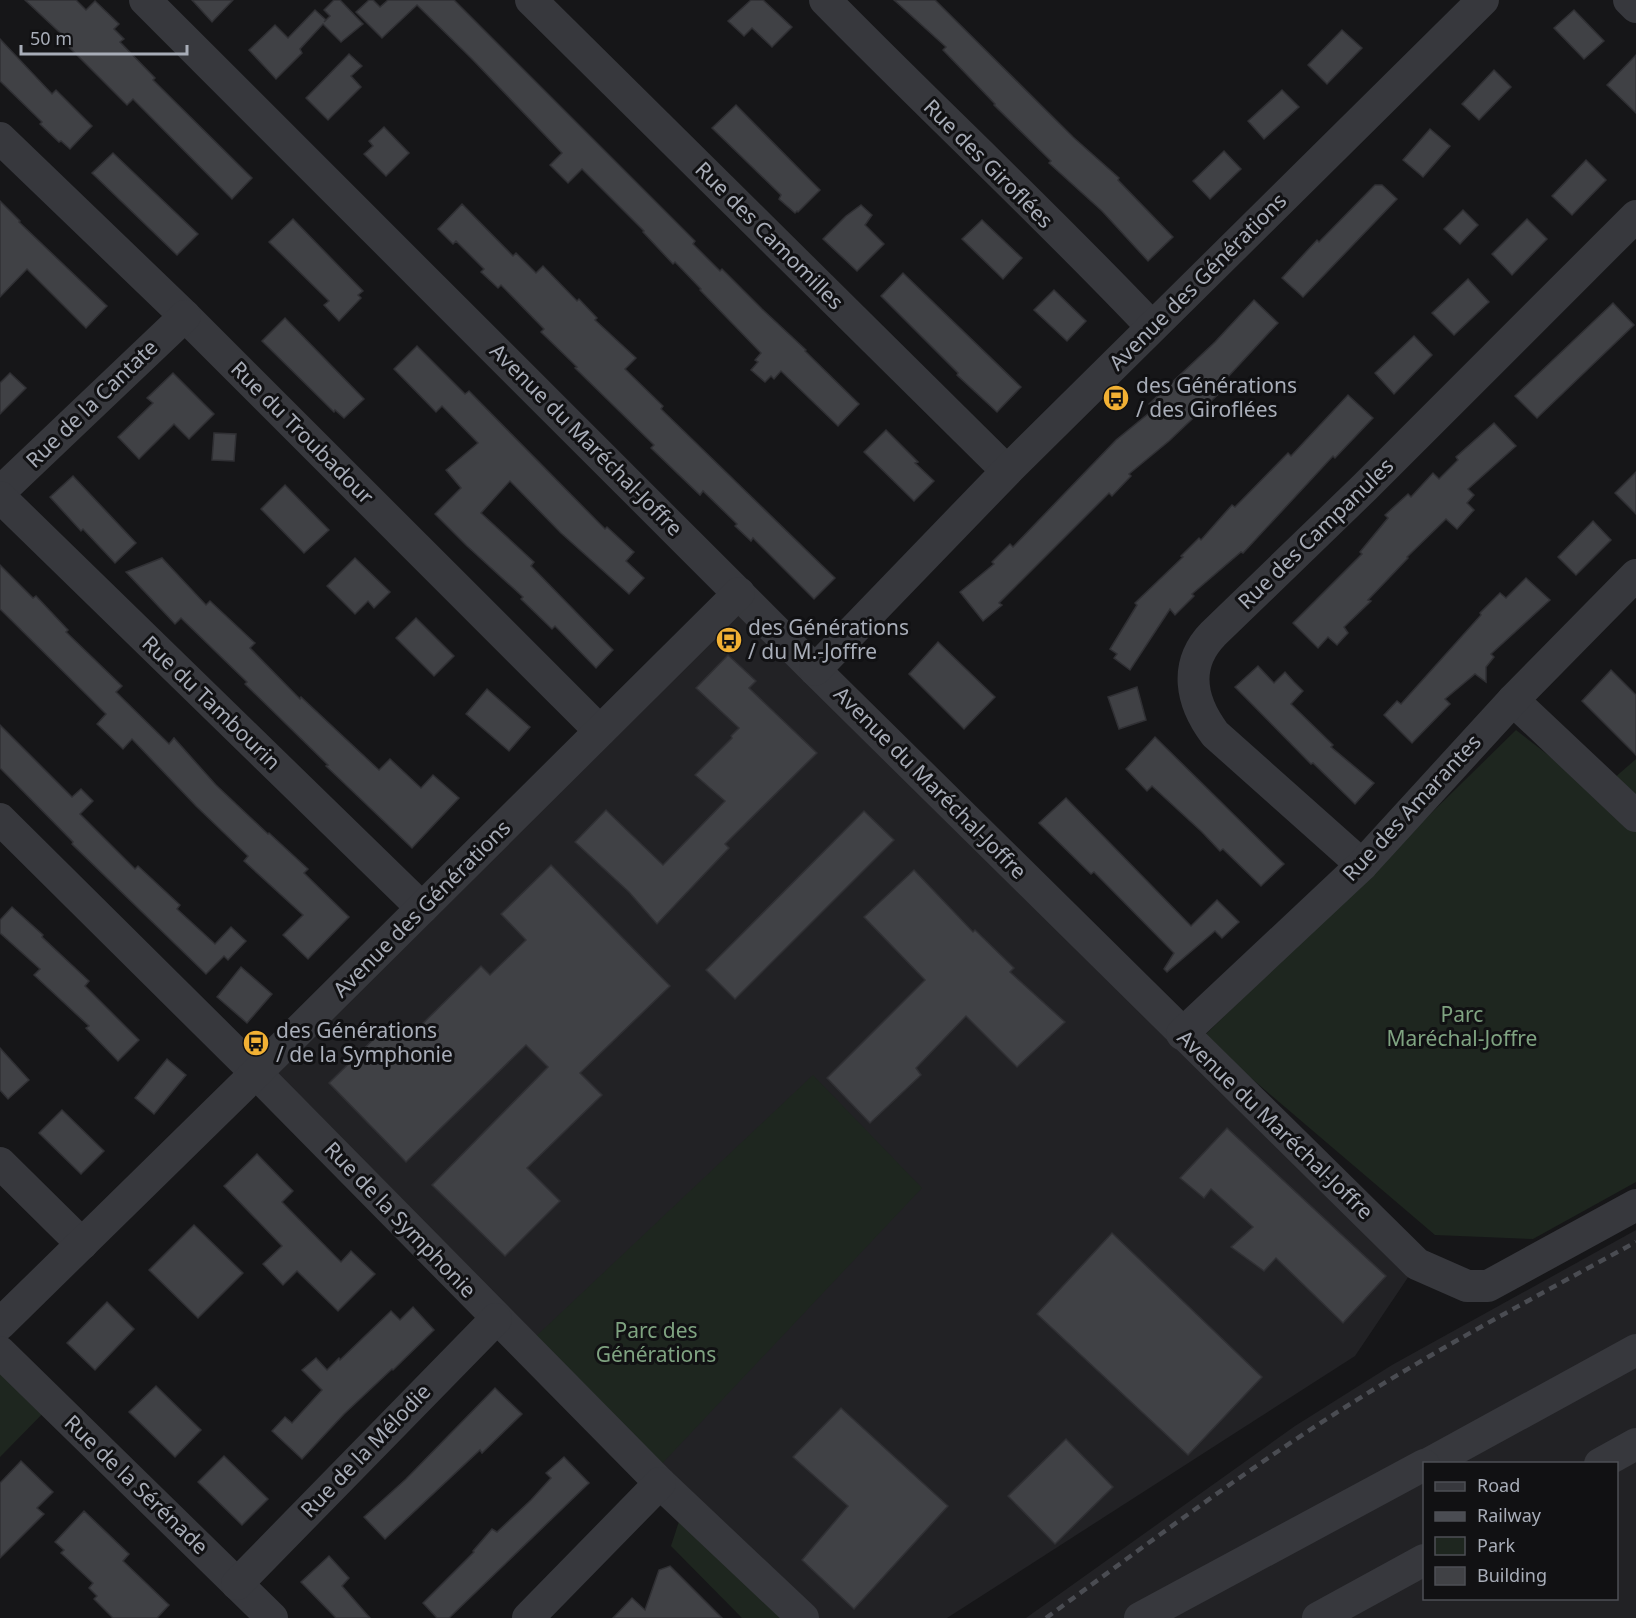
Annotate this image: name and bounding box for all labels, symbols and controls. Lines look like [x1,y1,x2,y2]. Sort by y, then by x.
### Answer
scale bar [21,18,188,56]
text: 50 m [30,26,72,50]
street label: Rue des Giroflées [918,93,1059,234]
street label: Rue des Camomilles [690,155,850,315]
street label: Avenue des Générations [1102,186,1292,376]
street label: Rue de la Cantate [19,333,163,473]
street label: Avenue du Maréchal-Joffre [484,337,689,542]
street label: Rue du Troubadour [225,355,380,510]
place label: des Générations / des Giroflées [1136,371,1297,423]
bus stop icon: des Générations / des Giroflées [1101,383,1131,413]
street label: Rue des Campanules [1231,452,1399,615]
place label: des Générations / du M.-Joffre [748,613,909,665]
bus stop icon: des Générations / du M.-Joffre [714,625,744,655]
street label: Rue du Tambourin [137,629,287,775]
street label: Avenue du Maréchal-Joffre [828,680,1033,885]
street label: Rue des Amarantes [1336,728,1487,887]
street label: Avenue des Générations [326,813,516,1003]
park label: Parc Maréchal-Joffre [1387,1000,1537,1052]
place label: des Générations / de la Symphonie [276,1016,453,1068]
street label: Avenue du Maréchal-Joffre [1172,1023,1379,1225]
bus stop icon: des Générations / de la Symphonie [241,1028,271,1058]
street label: Rue de la Symphonie [319,1135,483,1303]
park label: Parc des Générations [596,1316,716,1368]
street label: Rue de la Mélodie [294,1377,436,1523]
street label: Rue de la Sérénade [59,1408,214,1560]
legend [1423,1462,1618,1600]
text: Road [1477,1473,1520,1497]
text: Railway [1477,1503,1542,1527]
text: Park [1477,1533,1515,1557]
text: Building [1477,1563,1547,1587]

